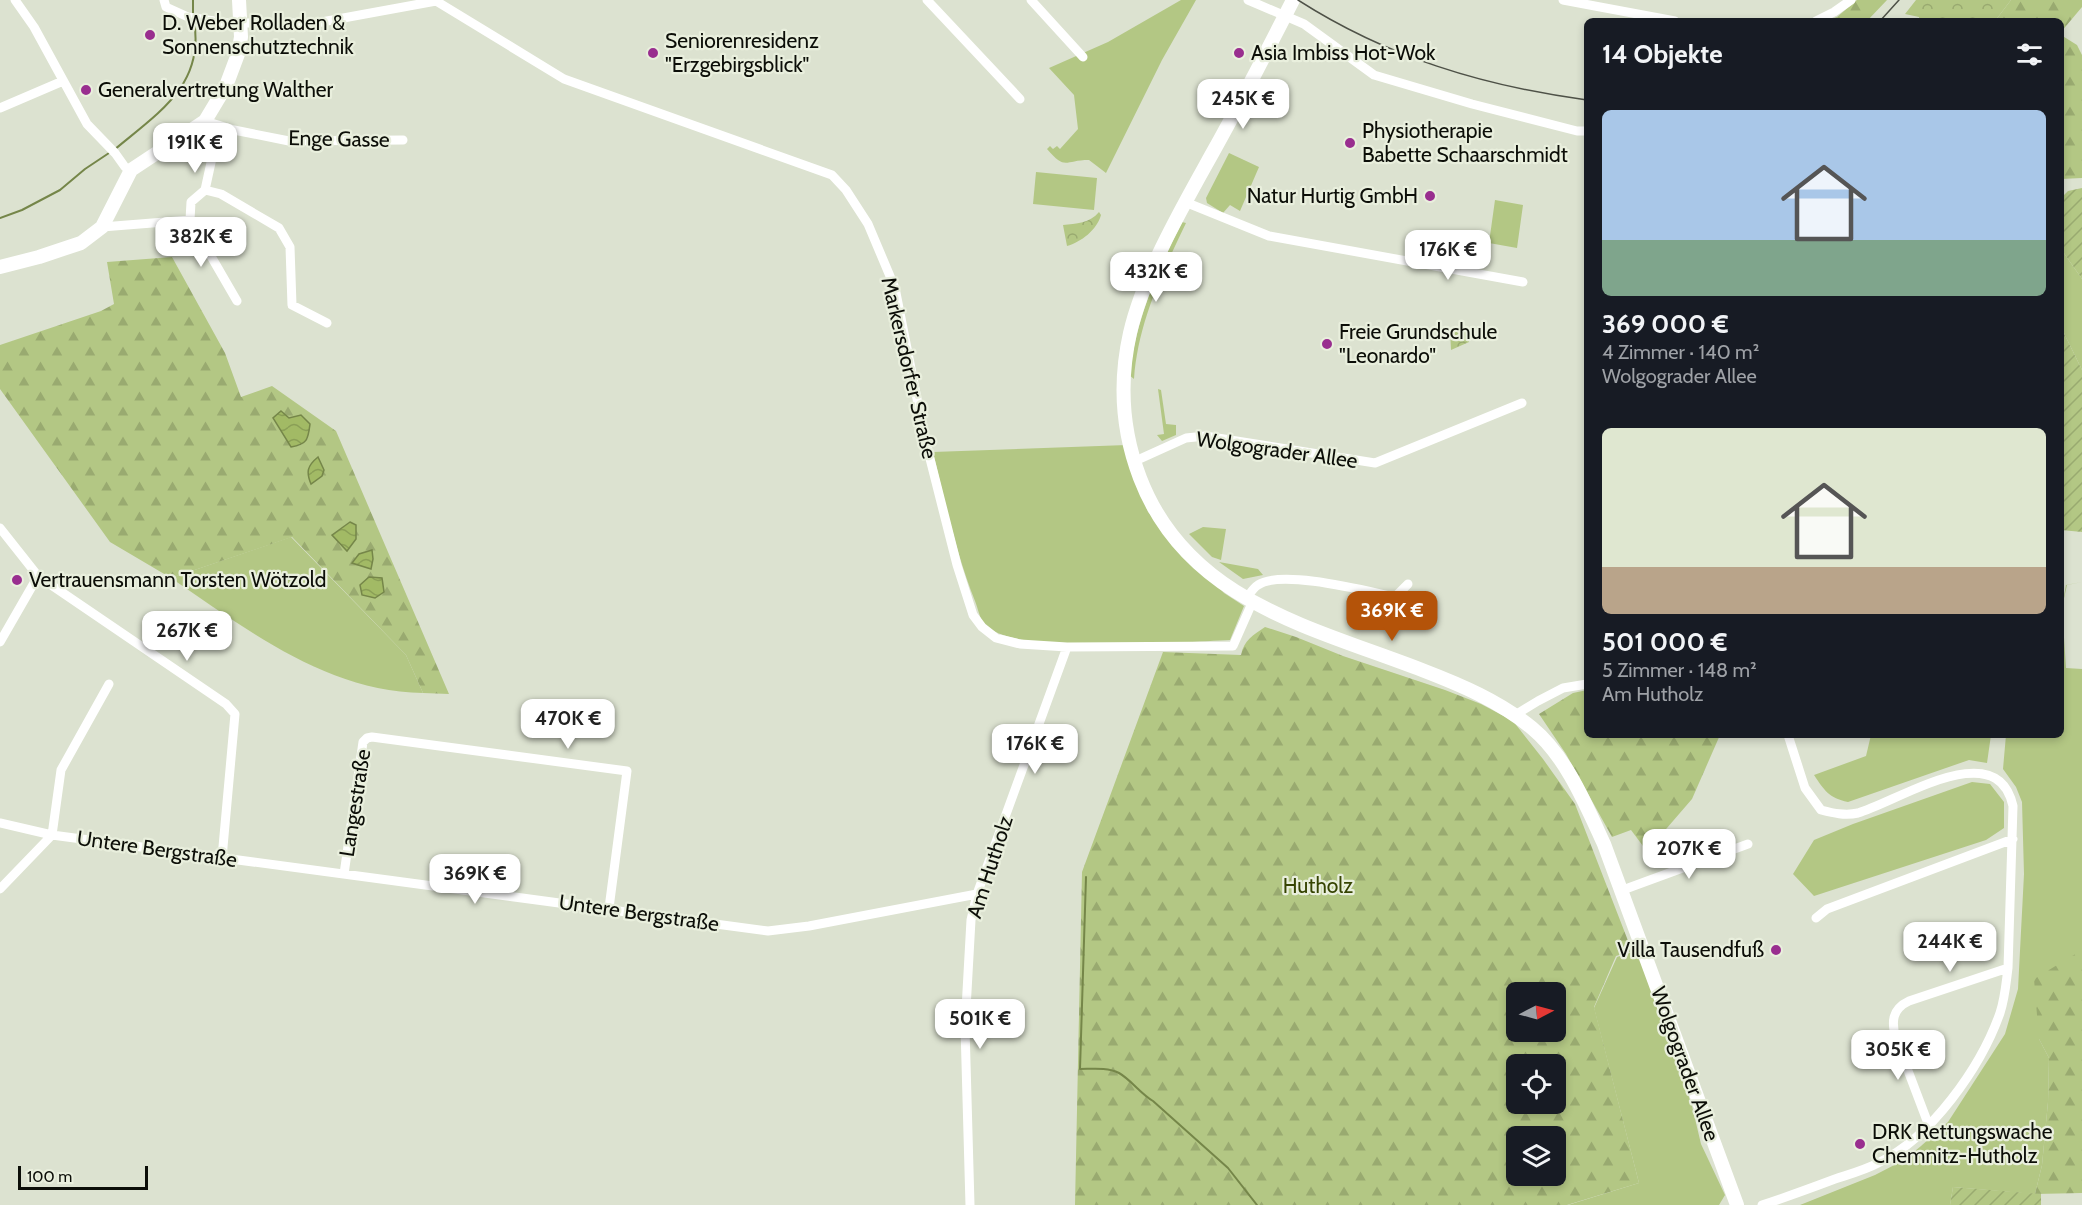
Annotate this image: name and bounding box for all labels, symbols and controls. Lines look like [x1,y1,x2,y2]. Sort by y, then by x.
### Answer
place label: D. Weber Rolladen & Sonnenschutztechnik [162,10,354,59]
marker: D. Weber Rolladen & Sonnenschutztechnik [143,28,157,42]
place label: Seniorenresidenz "Erzgebirgsblick" [665,28,819,77]
text: 14 Objekte [1602,38,1723,70]
icon: filters [2013,38,2046,71]
place label: Asia Imbiss Hot-Wok [1251,40,1436,65]
marker: Seniorenresidenz "Erzgebirgsblick" [646,46,660,60]
marker: Asia Imbiss Hot-Wok [1232,46,1246,60]
place label: Generalvertretung Walther [98,77,334,102]
pin: 245K € [1194,79,1292,130]
marker: Generalvertretung Walther [79,83,93,97]
text: 245K € [1211,86,1275,110]
place label: Physiotherapie Babette Schaarschmidt [1362,118,1568,167]
pin: 191K € [146,123,244,174]
street label: Enge Gasse [288,125,390,152]
text: 191K € [167,130,223,154]
marker: Physiotherapie Babette Schaarschmidt [1343,136,1357,150]
icon: home [1770,149,1878,257]
place label: Natur Hurtig GmbH [1247,183,1418,208]
marker: Natur Hurtig GmbH [1423,189,1437,203]
pin: 382K € [152,217,250,268]
text: 382K € [169,224,233,248]
pin: 176K € [1399,230,1497,281]
text: 176K € [1419,237,1477,261]
pin: 432K € [1107,252,1205,303]
text: 432K € [1124,259,1188,283]
street label: Markersdorfer Straße [876,275,943,461]
text: 369 000 € [1602,308,1729,340]
place label: Freie Grundschule "Leonardo" [1339,319,1498,368]
marker: Freie Grundschule "Leonardo" [1320,337,1334,351]
text: 4 Zimmer · 140 m² [1602,340,1759,364]
text: Wolgograder Allee [1602,364,1757,388]
street label: Wolgograder Allee [1195,426,1359,473]
icon: home [1770,467,1878,575]
place label: Vertrauensmann Torsten Wötzold [29,567,326,592]
marker: Vertrauensmann Torsten Wötzold [10,573,24,587]
pin: 369K € [1343,591,1441,642]
text: 369K € [1360,598,1424,622]
pin: 267K € [138,611,236,662]
text: 267K € [156,618,218,642]
text: 501 000 € [1602,626,1727,658]
text: 5 Zimmer · 148 m² [1602,658,1757,682]
text: Am Hutholz [1602,682,1703,706]
pin: 470K € [519,699,617,750]
text: 470K € [535,706,601,730]
pin: 176K € [986,724,1084,775]
text: 176K € [1006,731,1064,755]
street label: Langestraße [334,747,375,859]
street label: Am Hutholz [961,812,1018,921]
street label: Untere Bergstraße [75,825,239,872]
pin: 207K € [1640,829,1738,880]
text: 207K € [1657,836,1721,860]
pin: 369K € [426,854,524,905]
text: 369K € [443,861,507,885]
park label: Hutholz [1283,873,1353,898]
street label: Untere Bergstraße [557,889,721,936]
pin: 244K € [1901,922,1999,973]
text: 244K € [1917,929,1983,953]
place label: Villa Tausendfuß [1617,937,1764,962]
marker: Villa Tausendfuß [1769,943,1783,957]
north arrow [1506,982,1566,1042]
map controls [1506,982,1566,1186]
street label: Wolgograder Allee [1646,983,1725,1145]
pin: 501K € [931,999,1029,1050]
text: 501K € [949,1006,1011,1030]
pin: 305K € [1849,1030,1947,1081]
text: 305K € [1865,1037,1931,1061]
button: locate [1506,1054,1566,1114]
place label: DRK Rettungswache Chemnitz-Hutholz [1872,1119,2053,1168]
button: layers [1506,1126,1566,1186]
marker: DRK Rettungswache Chemnitz-Hutholz [1853,1137,1867,1151]
scale bar [18,1163,148,1190]
text: 100 m [27,1167,72,1186]

